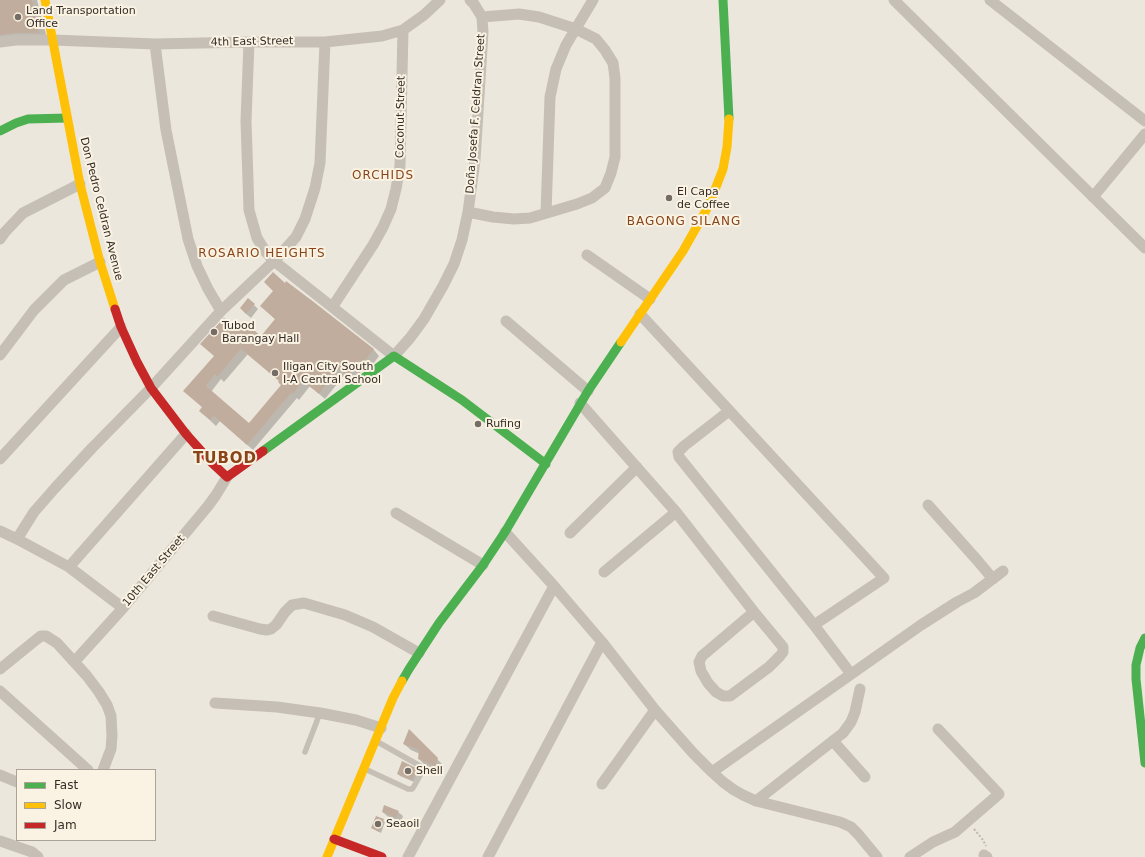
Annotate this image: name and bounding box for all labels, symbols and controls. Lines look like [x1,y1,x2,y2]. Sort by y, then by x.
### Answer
place label: Land Transportation Office [26,4,136,30]
marker: Land Transportation Office [13,12,23,22]
street label: Doña Josefa F. Celdran Street [464,34,488,194]
street label: 4th East Street [211,35,293,49]
street label: Coconut Street [394,76,408,158]
street label: Don Pedro Celdran Avenue [77,136,125,282]
district label: ORCHIDS [352,169,414,183]
place label: El Capa de Coffee [677,185,730,211]
marker: El Capa de Coffee [664,193,674,203]
district label: BAGONG SILANG [627,215,741,229]
district label: ROSARIO HEIGHTS [198,247,326,261]
place label: Tubod Barangay Hall [222,319,299,345]
marker: Tubod Barangay Hall [209,327,219,337]
place label: Iligan City South I-A Central School [283,360,381,386]
marker: Iligan City South I-A Central School [270,368,280,378]
place label: Rufing [486,417,521,431]
marker: Rufing [473,419,483,429]
district label: TUBOD [193,450,257,468]
street label: 10th East Street [120,533,188,609]
place label: Shell [416,764,443,778]
marker: Shell [403,766,413,776]
legend [16,769,156,841]
text: Fast [54,778,78,792]
text: Slow [54,798,82,812]
place label: Seaoil [386,817,419,831]
text: Jam [54,818,77,832]
marker: Seaoil [373,819,383,829]

